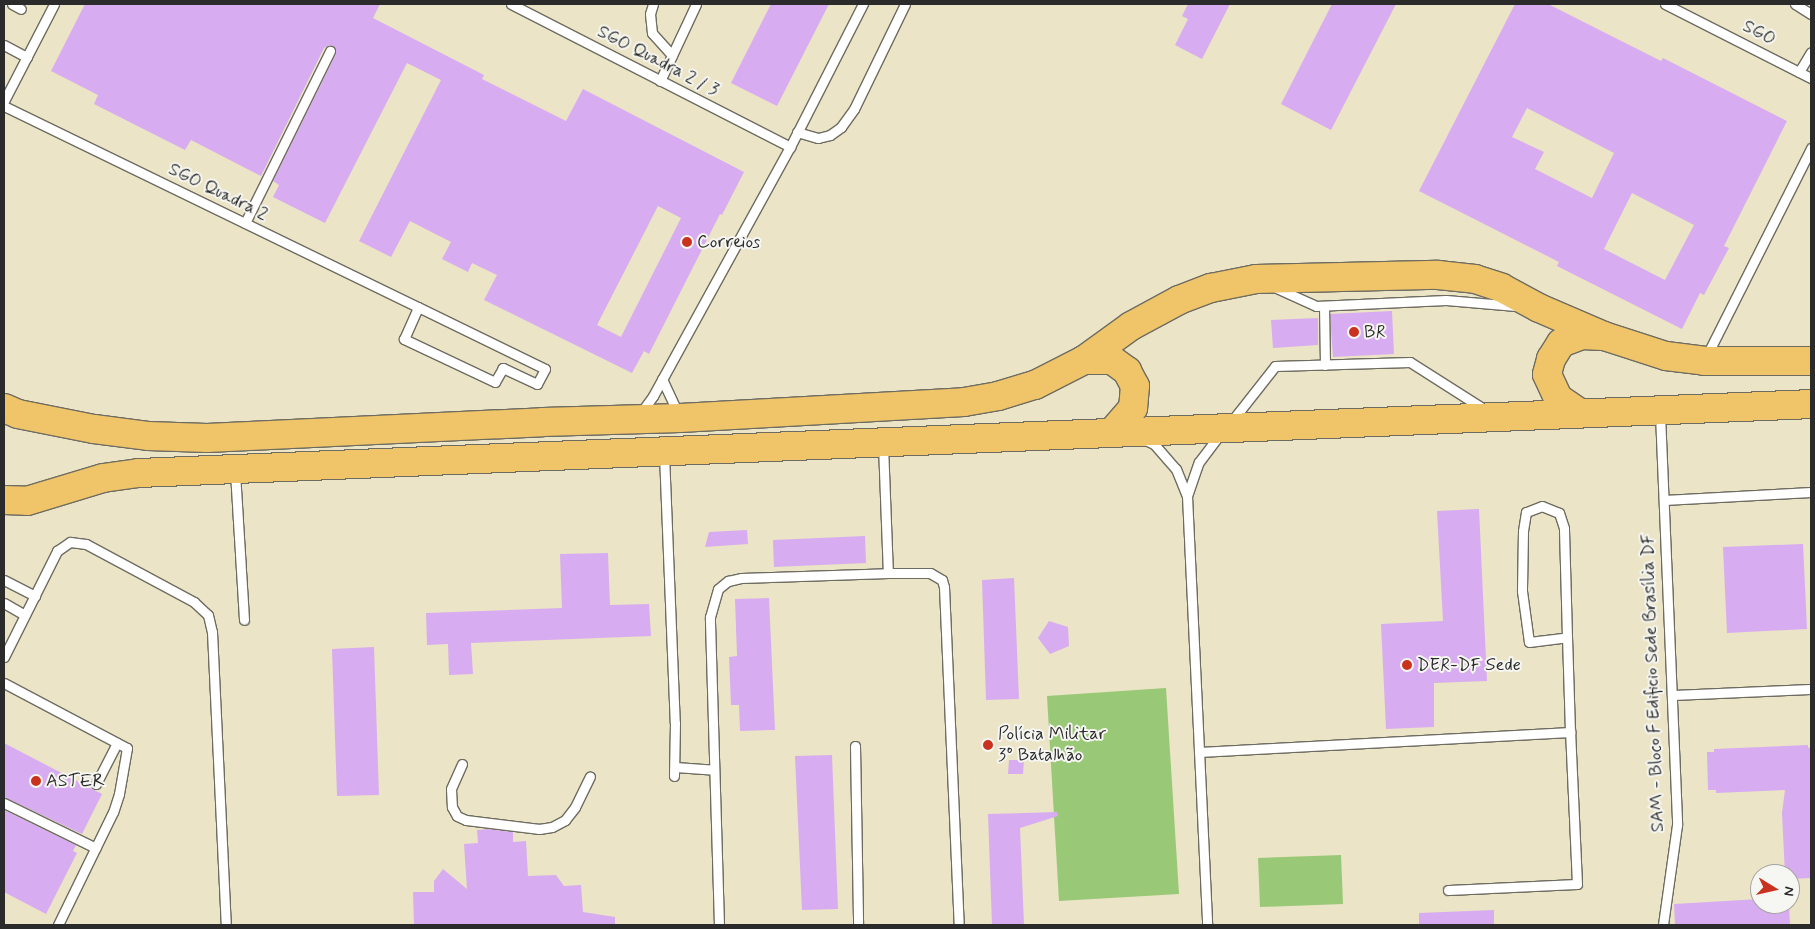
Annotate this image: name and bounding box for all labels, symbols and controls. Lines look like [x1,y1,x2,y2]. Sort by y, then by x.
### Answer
street label: SGO [1739,16,1779,50]
street label: SGO Quadra 2 / 3 [592,20,724,102]
street label: SGO Quadra 2 [164,158,272,226]
place label: Correios [697,231,760,253]
marker: Correios [681,236,693,248]
place label: BR [1364,321,1386,343]
marker: BR [1348,326,1360,338]
street label: SAM - Bloco F Edificio Sede Brasília DF [1637,534,1669,832]
place label: DER-DF Sede [1417,654,1522,676]
marker: DER-DF Sede [1401,659,1413,671]
place label: Polícia Militar 3º Batalhão [998,724,1106,766]
marker: Polícia Militar 3º Batalhão [982,739,994,751]
place label: ASTER [46,770,105,792]
marker: ASTER [30,775,42,787]
north arrow [1750,864,1800,914]
text: N [1779,885,1798,897]

